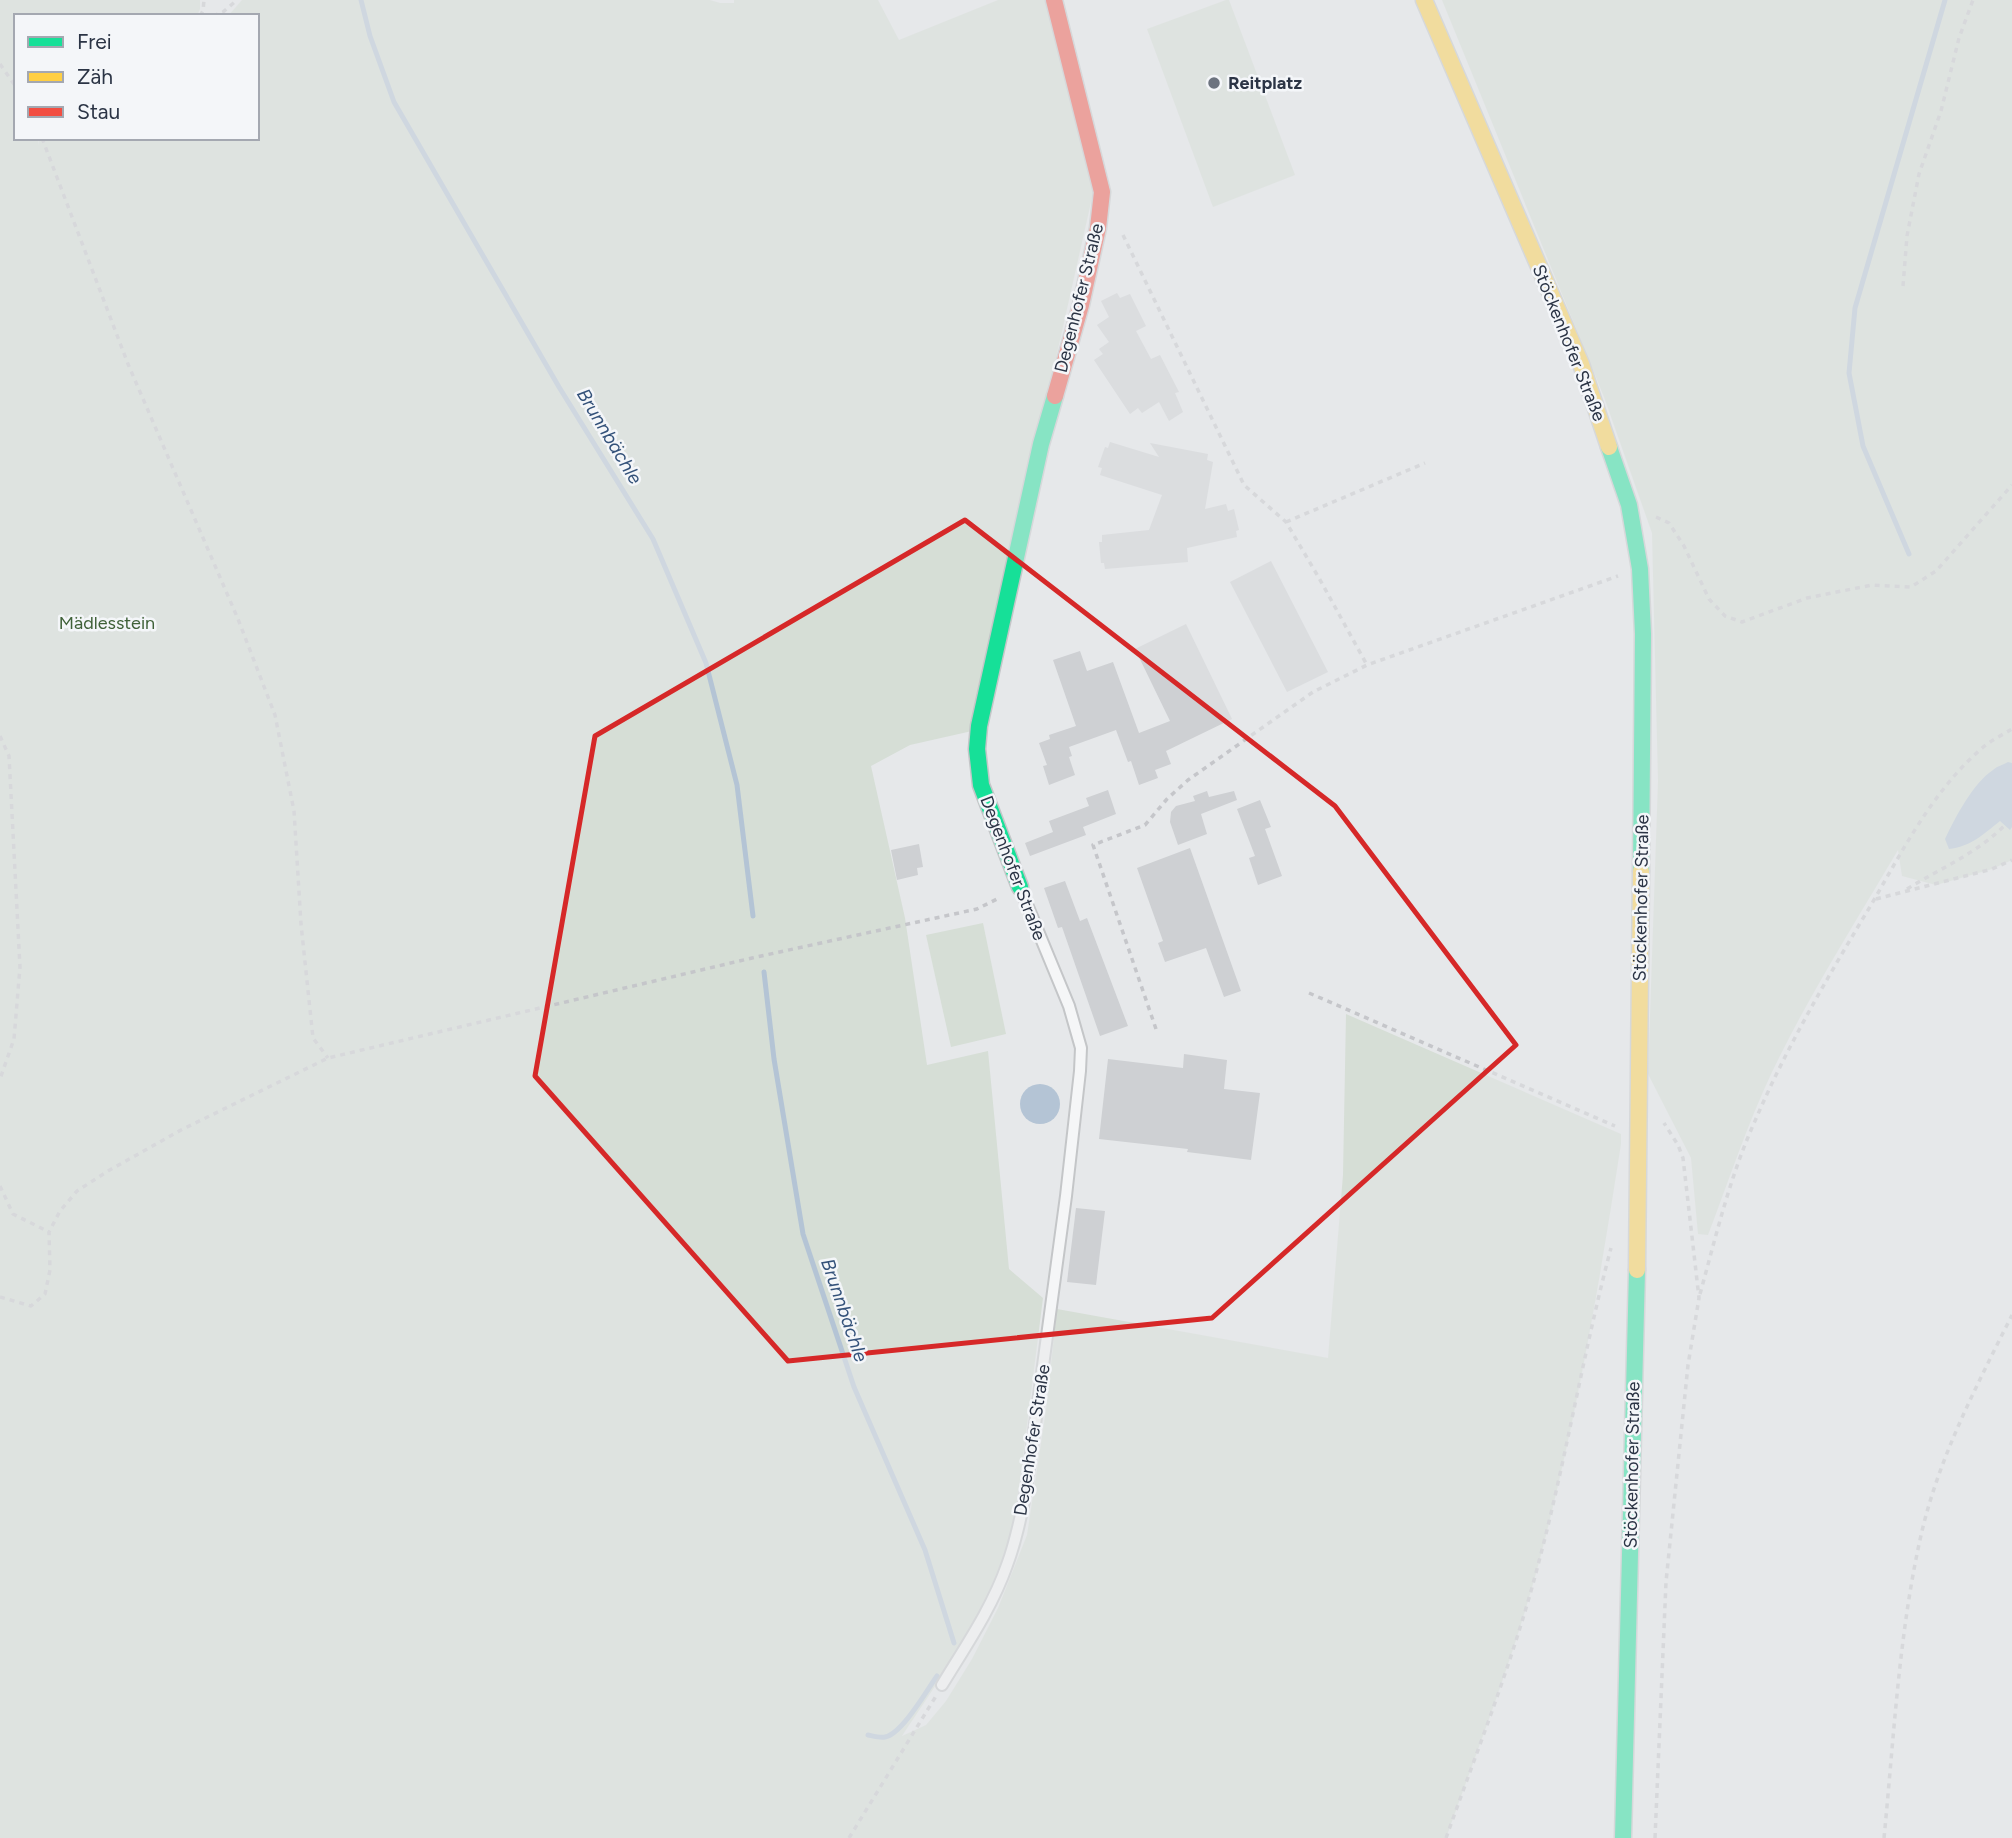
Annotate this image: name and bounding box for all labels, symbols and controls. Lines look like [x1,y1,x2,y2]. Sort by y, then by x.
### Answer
legend [14,14,259,140]
text: Frei [77,29,112,54]
text: Zäh [77,64,113,89]
place label: Reitplatz [1228,72,1303,94]
marker: Reitplatz [1206,75,1222,91]
text: Stau [77,99,120,124]
street label: Degenhofer Straße [1050,221,1108,375]
street label: Stöckenhofer Straße [1528,261,1611,425]
water label: Brunnbächle [572,384,647,489]
park label: Mädlesstein [59,612,155,634]
street label: Degenhofer Straße [975,793,1051,944]
street label: Stöckenhofer Straße [1629,814,1653,982]
water label: Brunnbächle [816,1255,873,1365]
street label: Degenhofer Straße [1009,1362,1055,1517]
street label: Stöckenhofer Straße [1620,1381,1644,1549]

